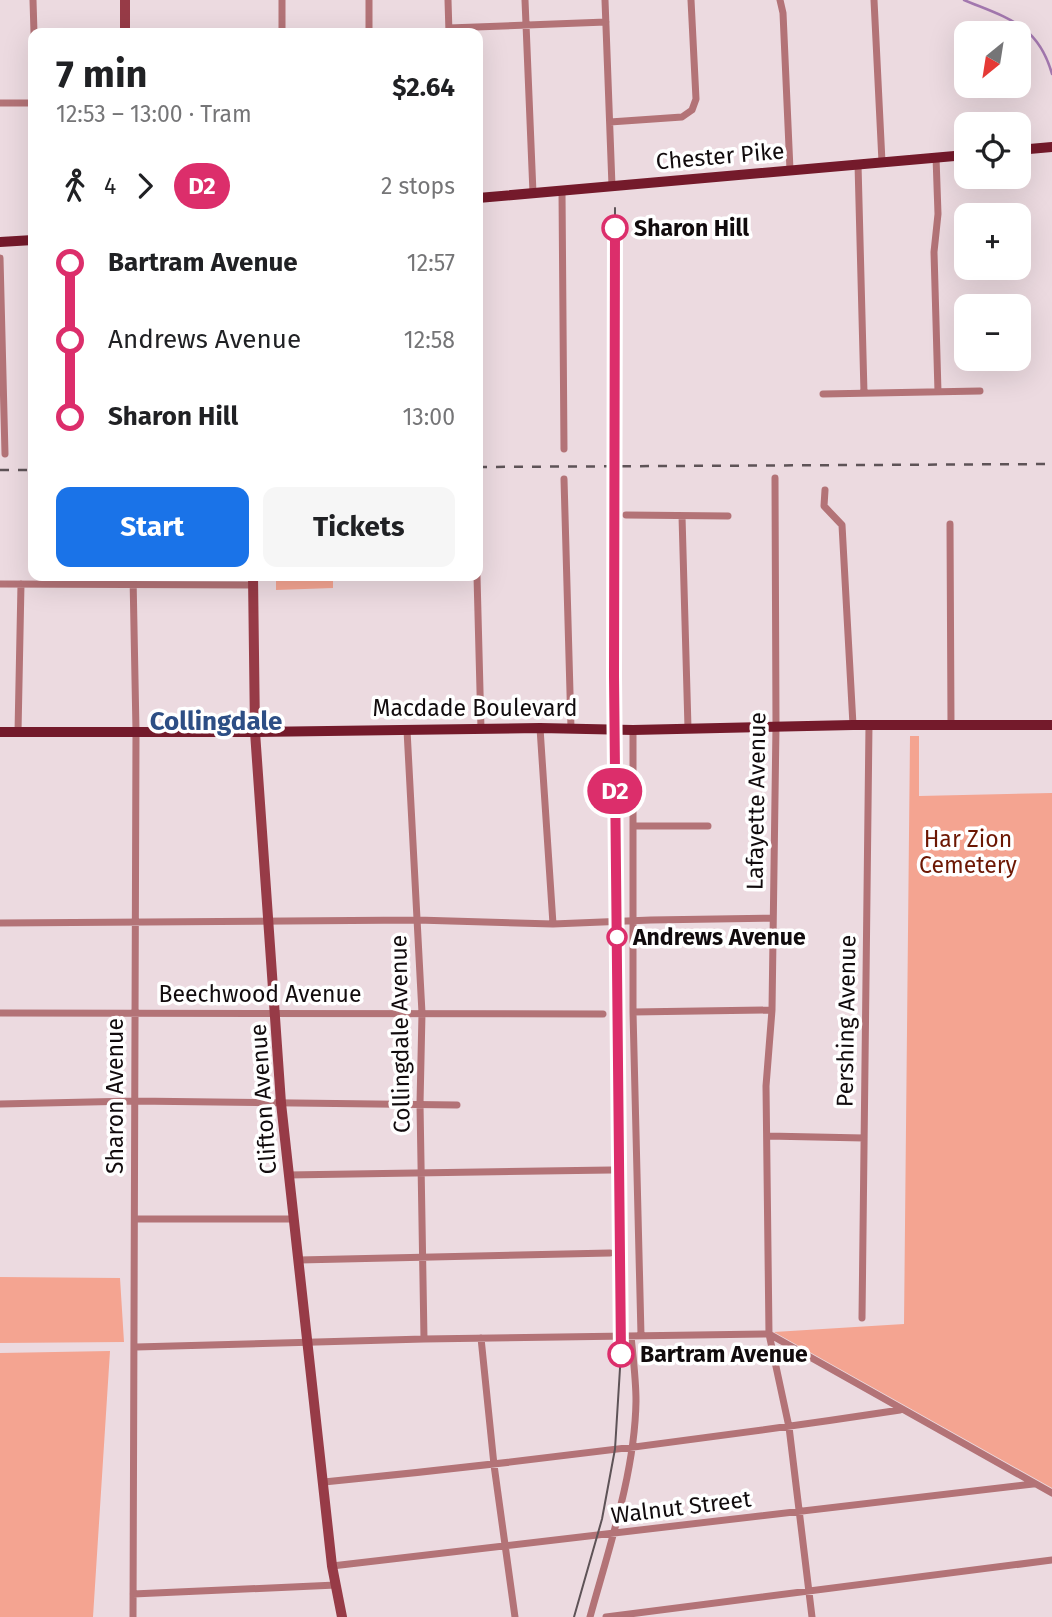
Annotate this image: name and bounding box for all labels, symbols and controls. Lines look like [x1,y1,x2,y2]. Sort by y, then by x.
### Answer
north arrow [954,21,1031,98]
map controls [954,21,1031,371]
text: 7 min [56,51,148,97]
text: $2.64 [392,72,455,103]
text: 12:53 – 13:00 · Tram [56,100,252,128]
button: locate [954,112,1031,189]
street label: Chester Pike [655,136,785,176]
icon: walk [56,167,94,205]
icon: forward [126,167,164,205]
text: 4 [104,172,116,200]
text: D2 [188,172,216,200]
text: 2 stops [381,172,455,200]
button: + [954,203,1031,280]
place label: Sharon Hill [634,214,749,242]
marker: Sharon Hill [602,215,628,241]
text: Bartram Avenue [108,247,298,278]
text: 12:57 [407,249,455,277]
button: − [954,294,1031,371]
text: Andrews Avenue [108,324,301,355]
text: 12:58 [404,326,455,354]
text: Sharon Hill [108,401,238,432]
text: 13:00 [402,403,455,431]
button: Start [56,487,249,567]
button: Tickets [263,487,455,567]
street label: Macdade Boulevard [373,694,577,722]
district label: Collingdale [150,706,282,737]
street label: Lafayette Avenue [740,712,772,890]
line badge: D2 [584,768,646,814]
text: D2 [601,777,629,805]
park label: Har Zion Cemetery [919,825,1018,879]
place label: Andrews Avenue [632,923,806,951]
marker: Andrews Avenue [607,927,627,947]
street label: Collingdale Avenue [384,935,416,1133]
street label: Pershing Avenue [830,935,862,1107]
street label: Beechwood Avenue [158,980,362,1008]
street label: Sharon Avenue [101,1018,129,1174]
street label: Clifton Avenue [244,1023,282,1175]
place label: Bartram Avenue [640,1340,808,1368]
marker: Bartram Avenue [608,1341,634,1367]
street label: Walnut Street [609,1484,753,1529]

